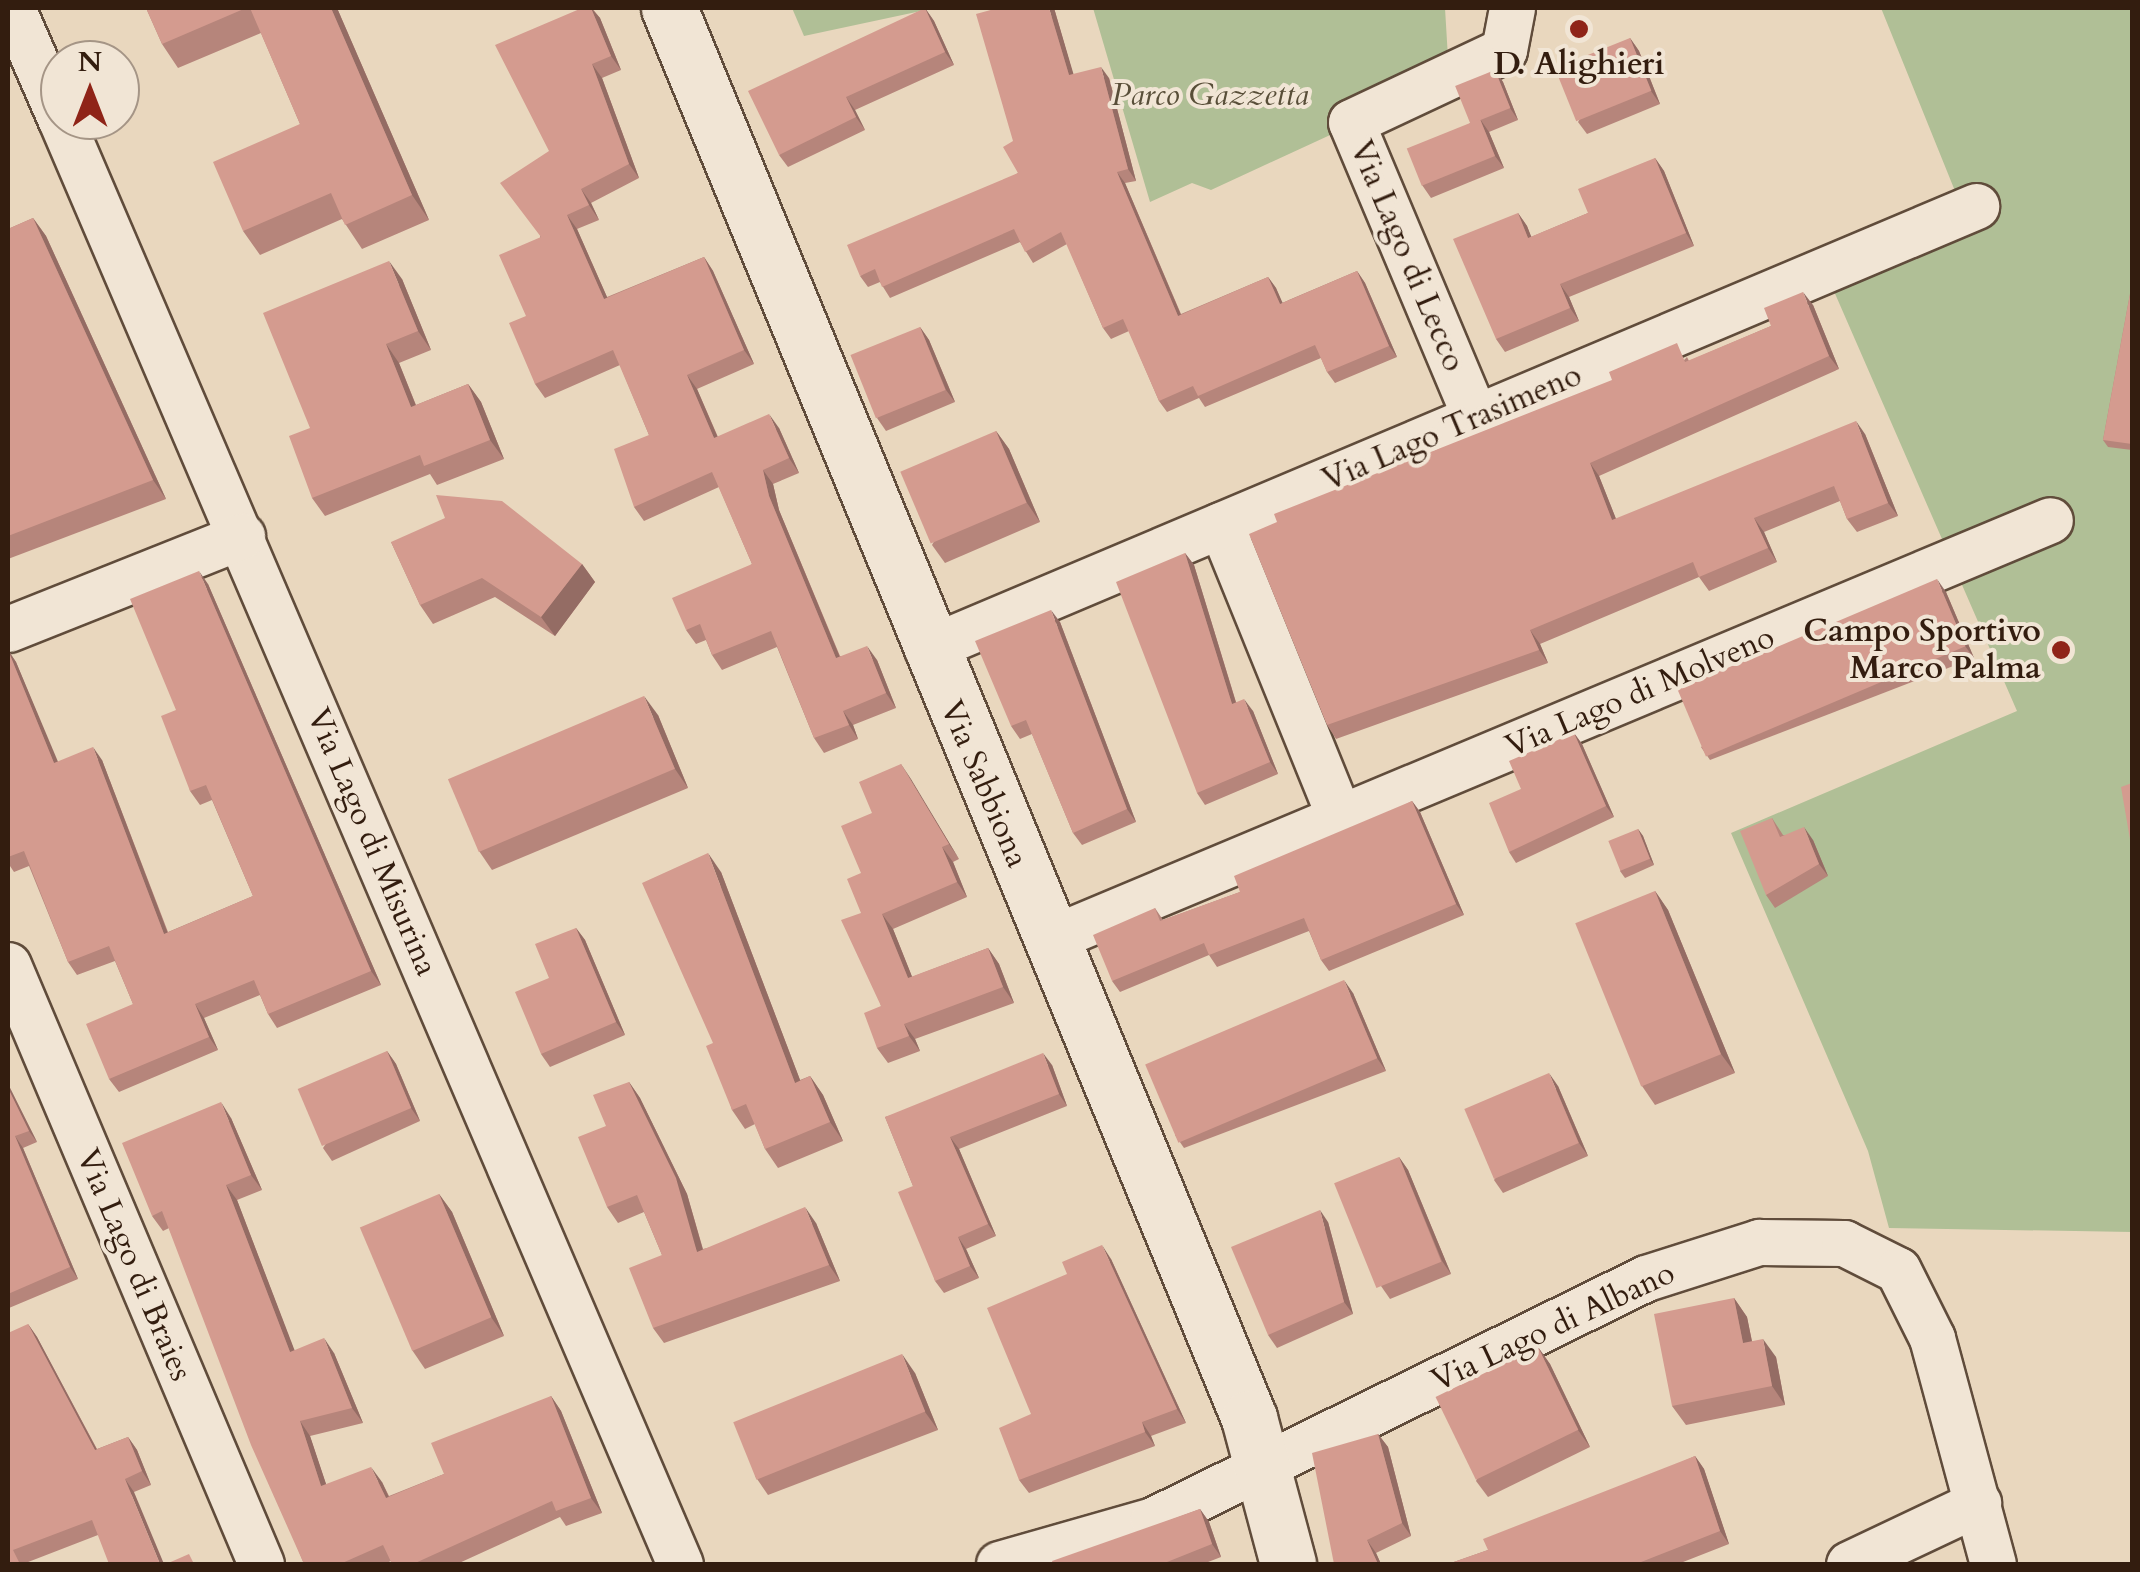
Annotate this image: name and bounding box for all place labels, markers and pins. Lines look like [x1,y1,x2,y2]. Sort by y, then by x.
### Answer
marker: D. Alighieri [1568,18,1590,40]
place label: D. Alighieri [1493,45,1665,83]
place label: Campo Sportivo Marco Palma [1803,613,2041,688]
marker: Campo Sportivo Marco Palma [2050,639,2072,661]

